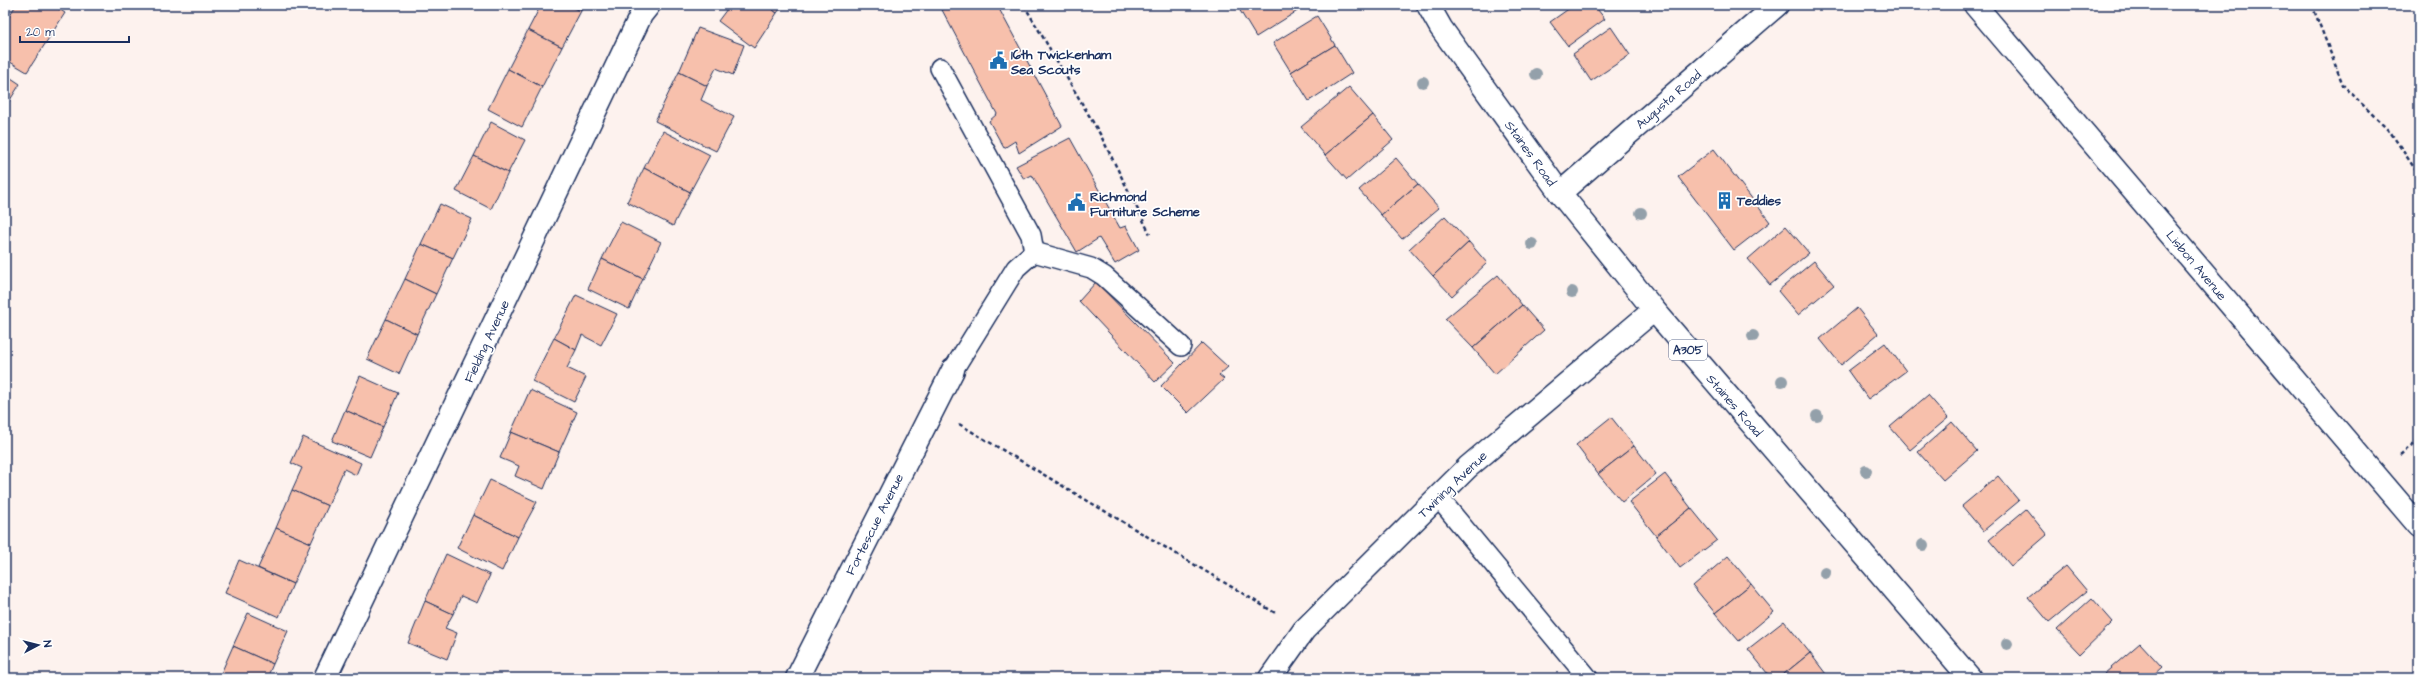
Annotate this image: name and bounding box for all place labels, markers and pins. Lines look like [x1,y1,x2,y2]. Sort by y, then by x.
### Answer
place label: 16th Twickenham Sea Scouts [1010,46,1112,79]
public building icon: 16th Twickenham Sea Scouts [988,51,1008,71]
place label: Richmond Furniture Scheme [1090,188,1200,221]
building icon: Teddies [1714,190,1734,210]
place label: Teddies [1736,192,1781,210]
public building icon: Richmond Furniture Scheme [1067,193,1087,213]

